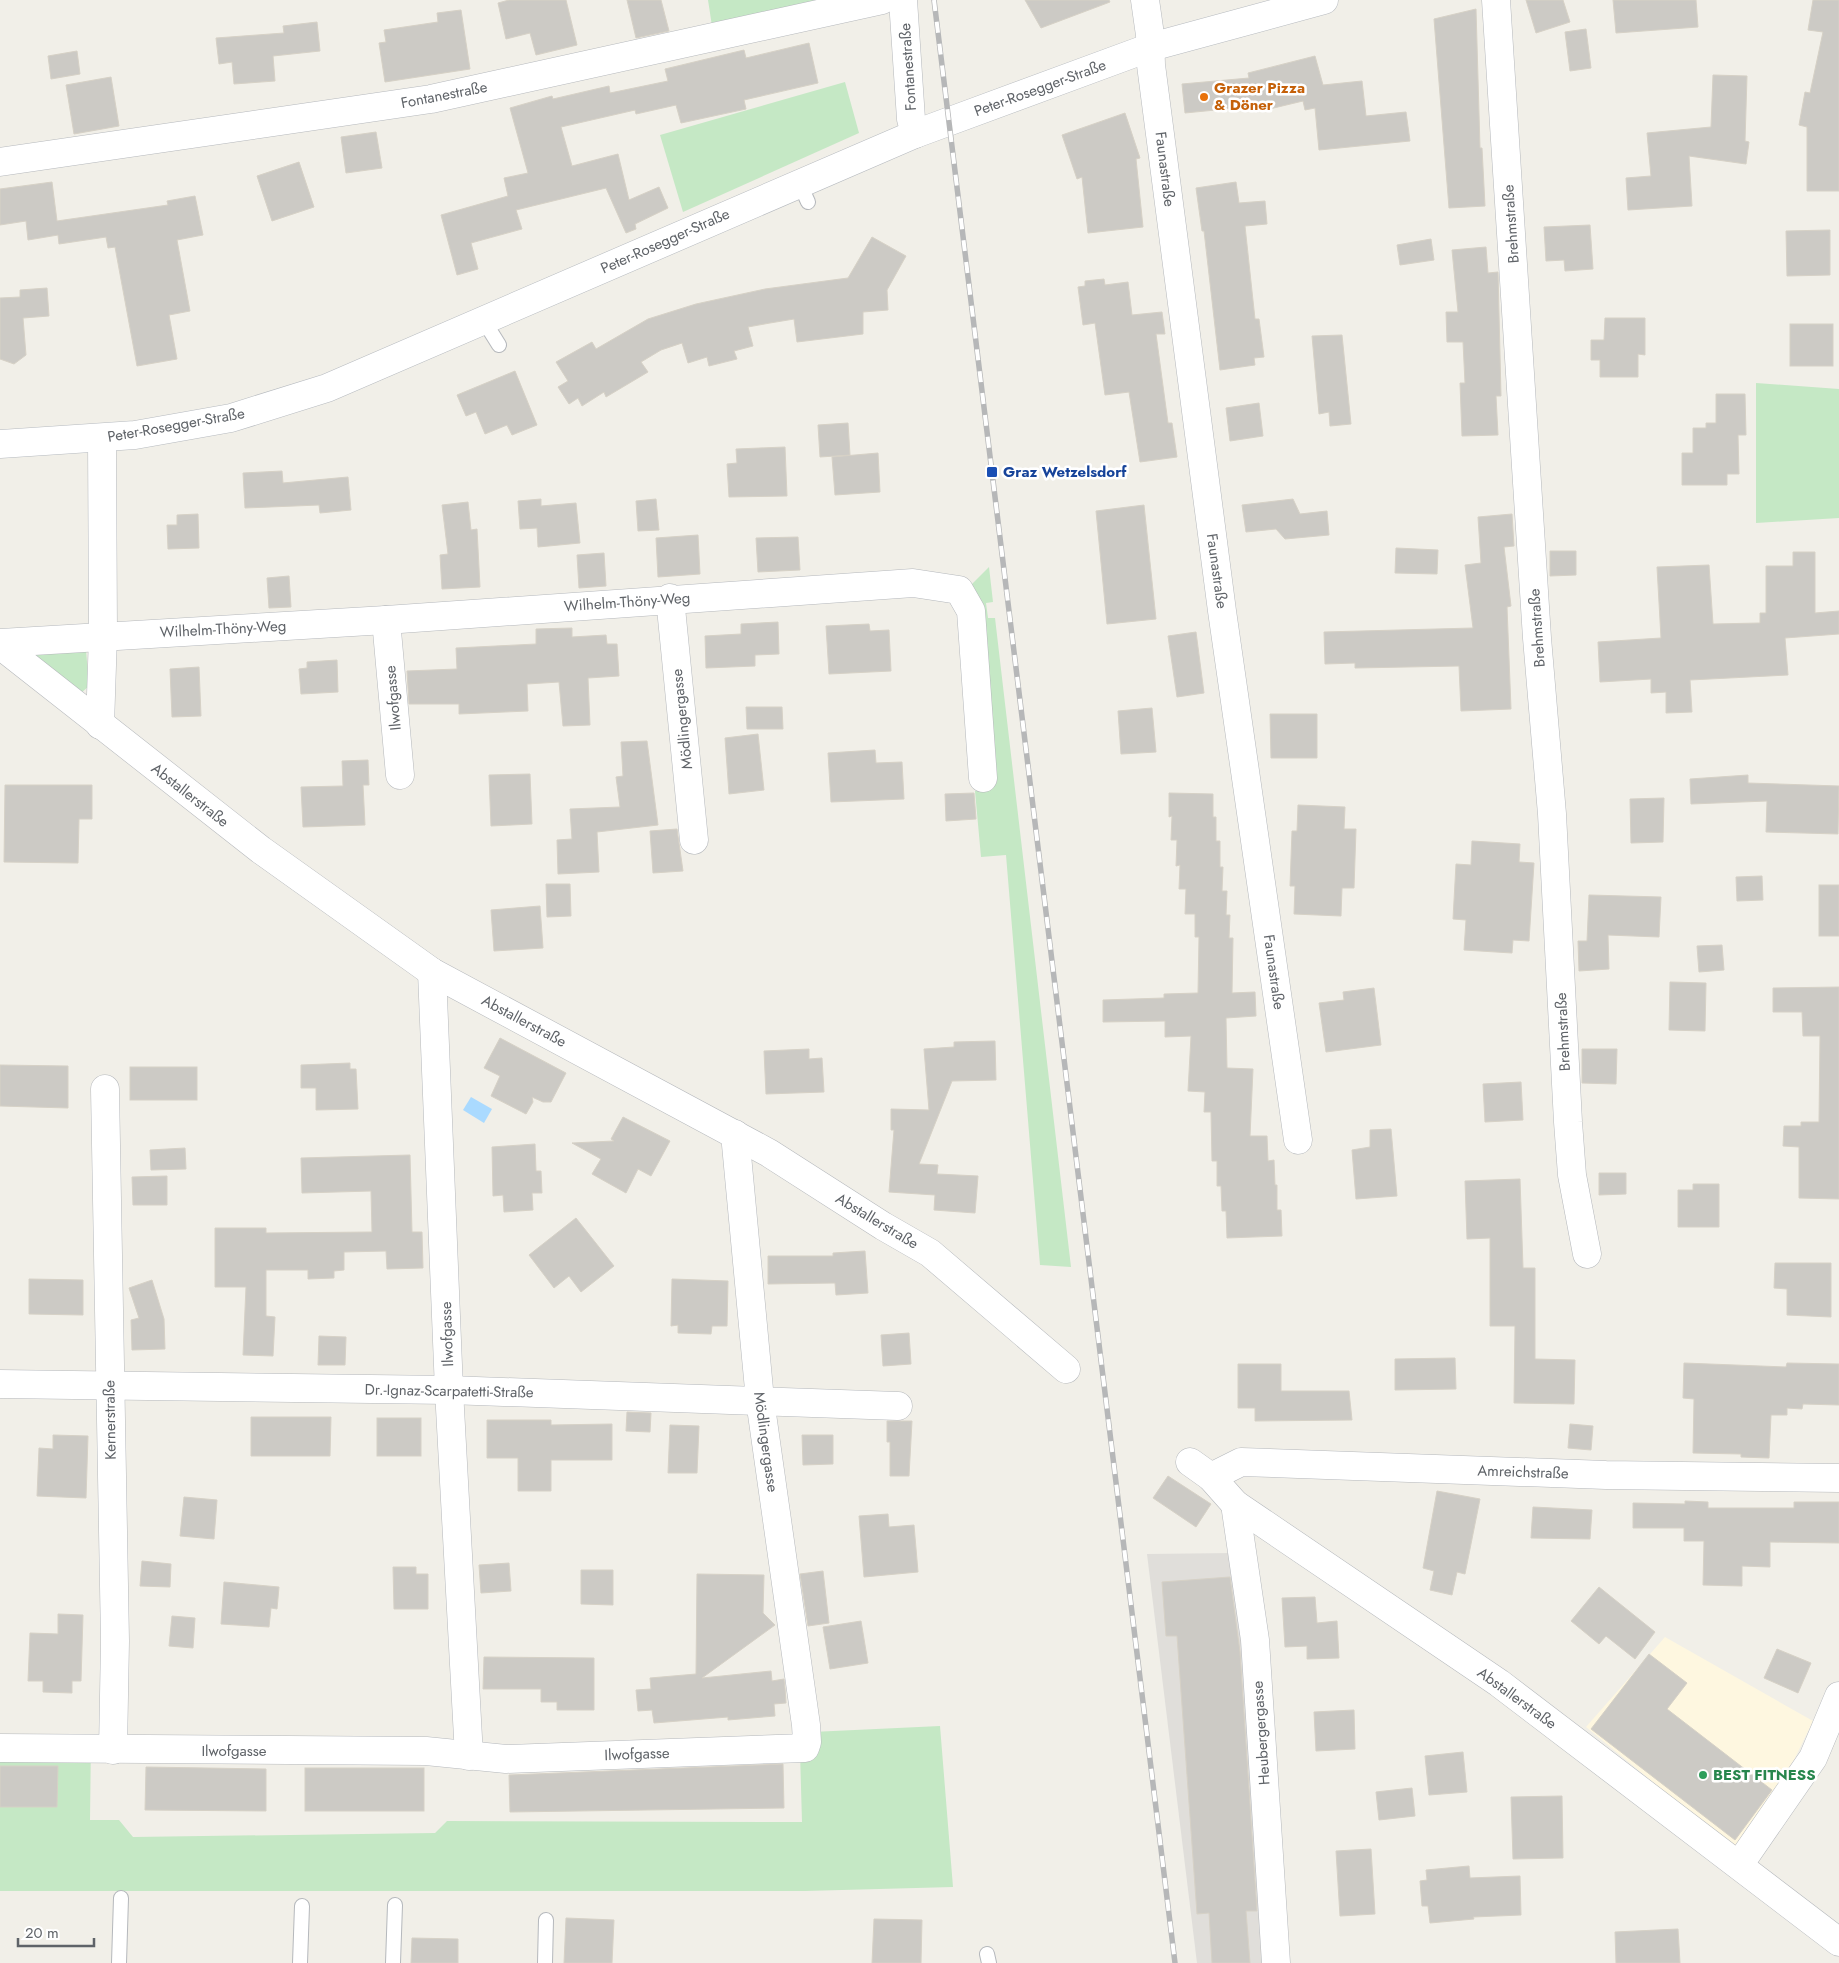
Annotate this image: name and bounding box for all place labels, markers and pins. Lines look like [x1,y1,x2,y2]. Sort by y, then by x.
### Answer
place label: Grazer Pizza & Döner [1214,77,1305,116]
marker: Grazer Pizza & Döner [1198,91,1210,103]
place label: Graz Wetzelsdorf [1003,461,1127,483]
marker: Graz Wetzelsdorf [985,465,999,479]
place label: BEST FITNESS [1713,1764,1816,1786]
marker: BEST FITNESS [1697,1769,1709,1781]

